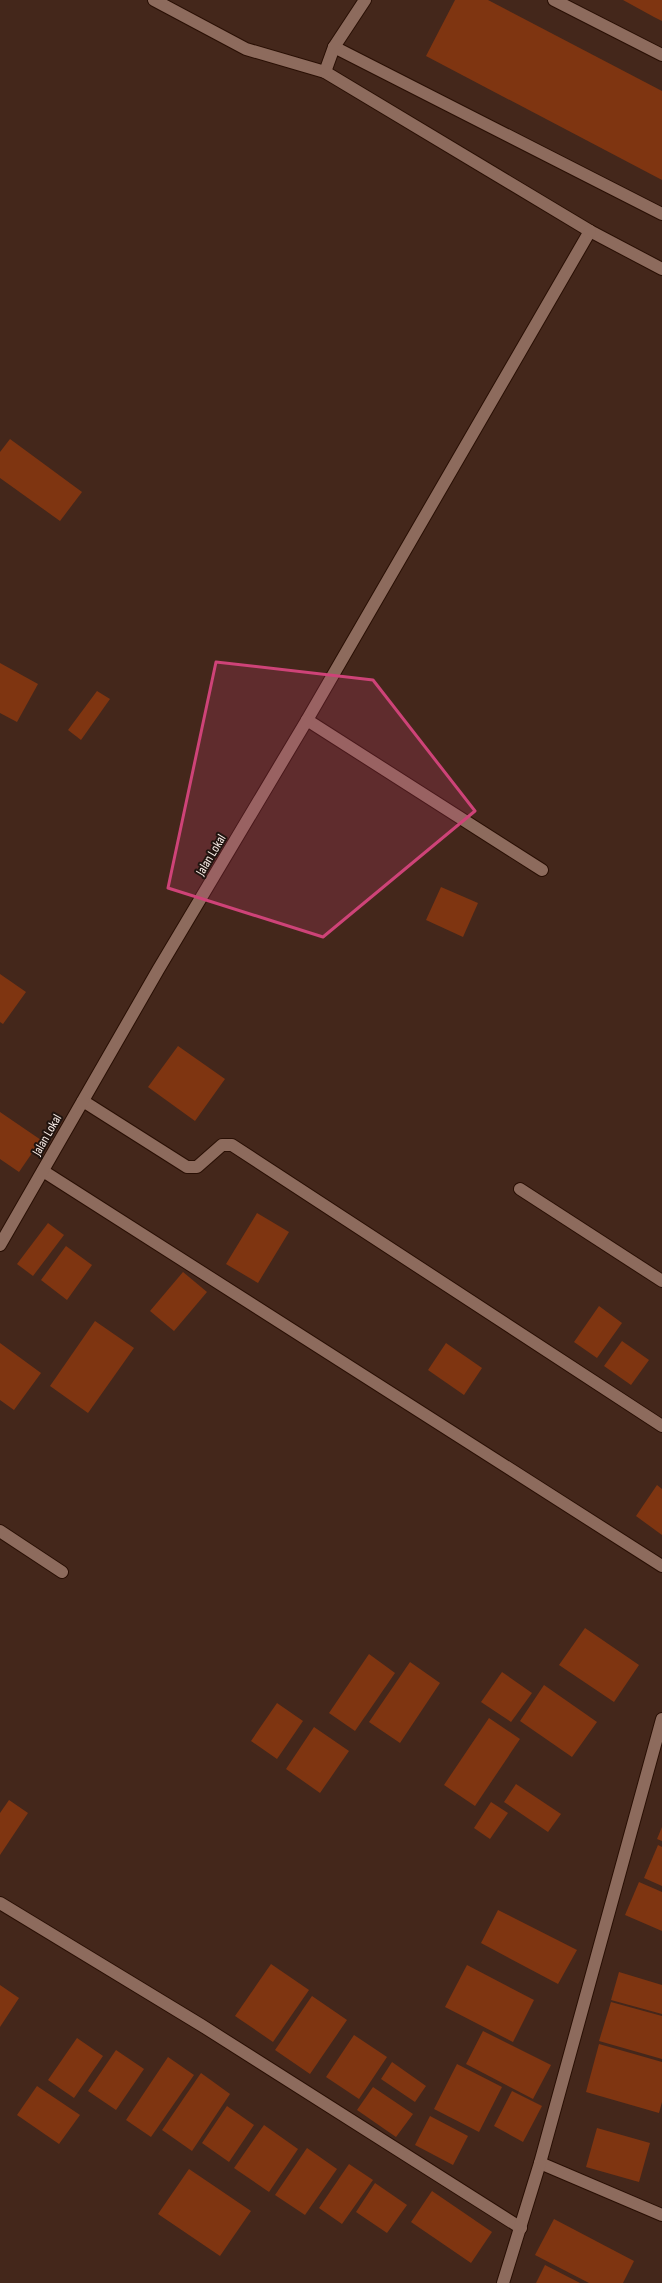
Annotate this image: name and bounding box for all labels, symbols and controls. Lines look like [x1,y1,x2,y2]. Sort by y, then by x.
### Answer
street label: Jalan Lokal [192,832,229,879]
street label: Jalan Lokal [28,1111,65,1159]

